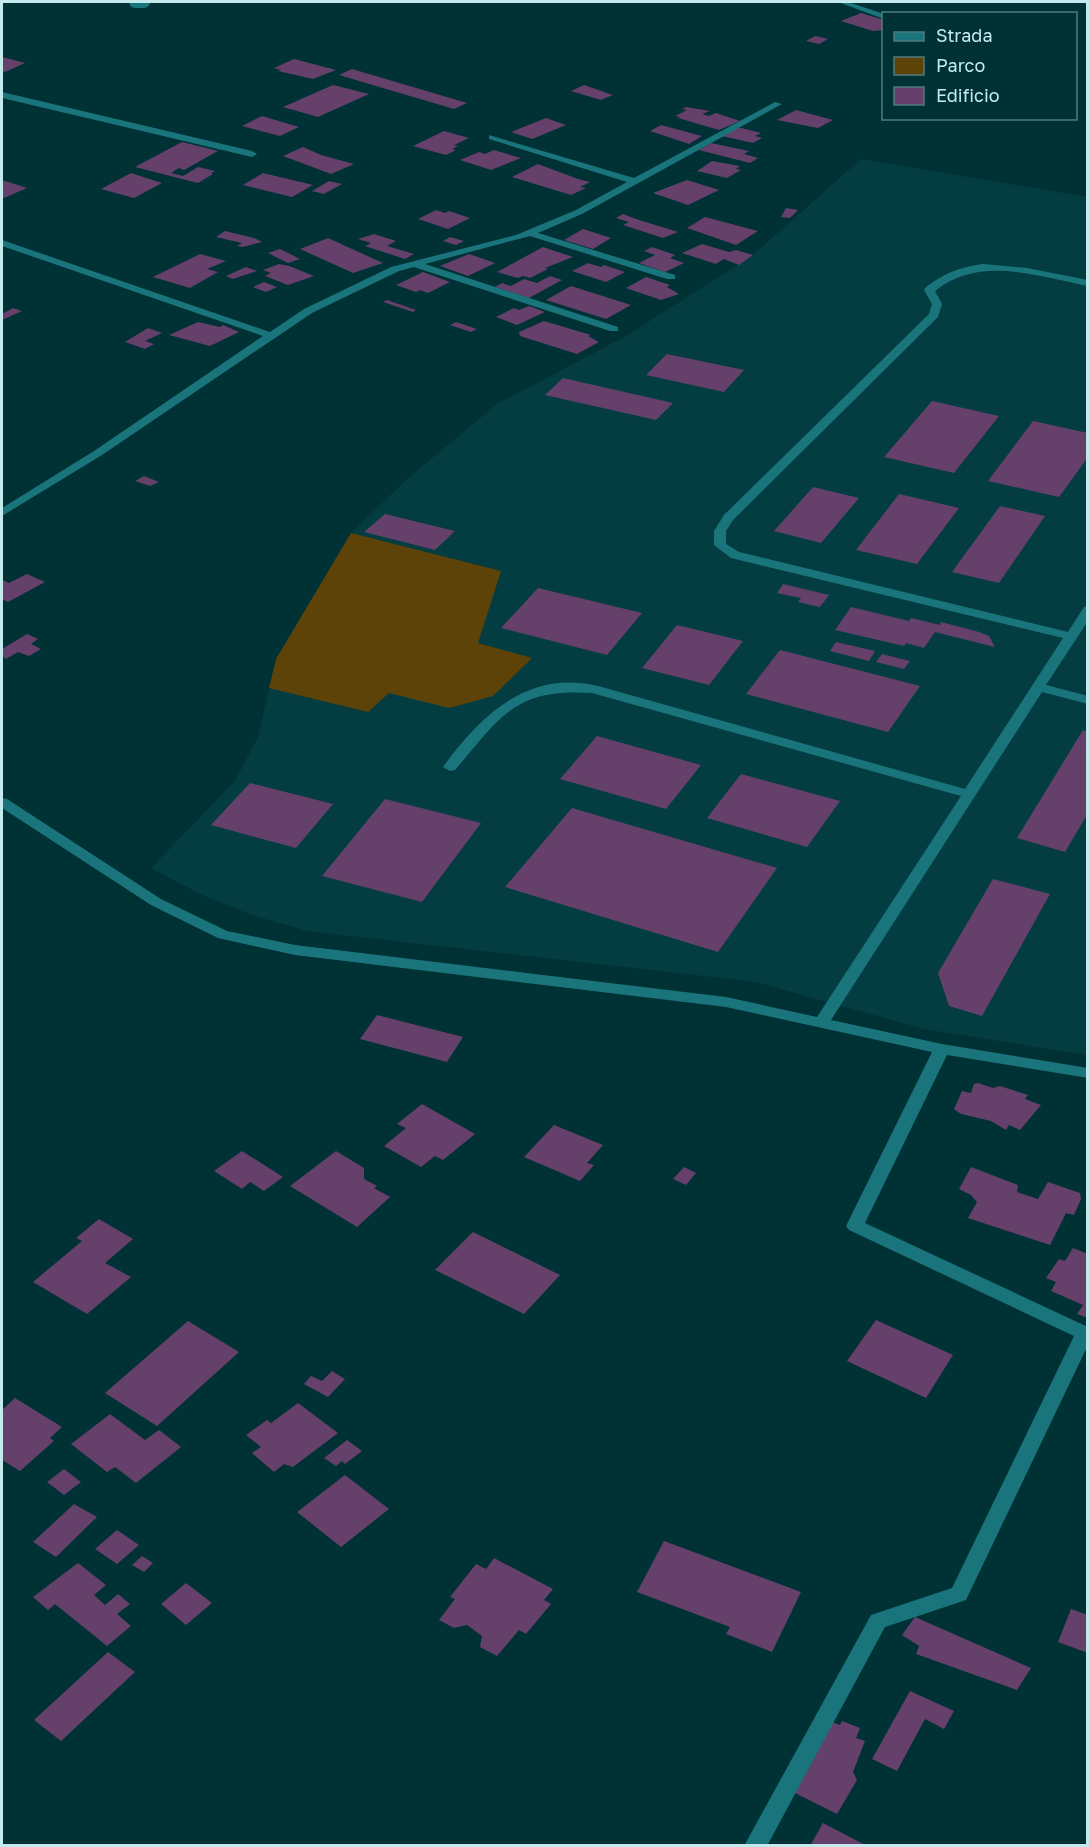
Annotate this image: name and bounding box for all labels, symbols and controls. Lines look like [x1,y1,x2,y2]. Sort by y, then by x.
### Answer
legend [882,12,1077,120]
text: Strada [936,24,993,46]
text: Parco [936,54,985,76]
text: Edificio [936,84,1000,106]

